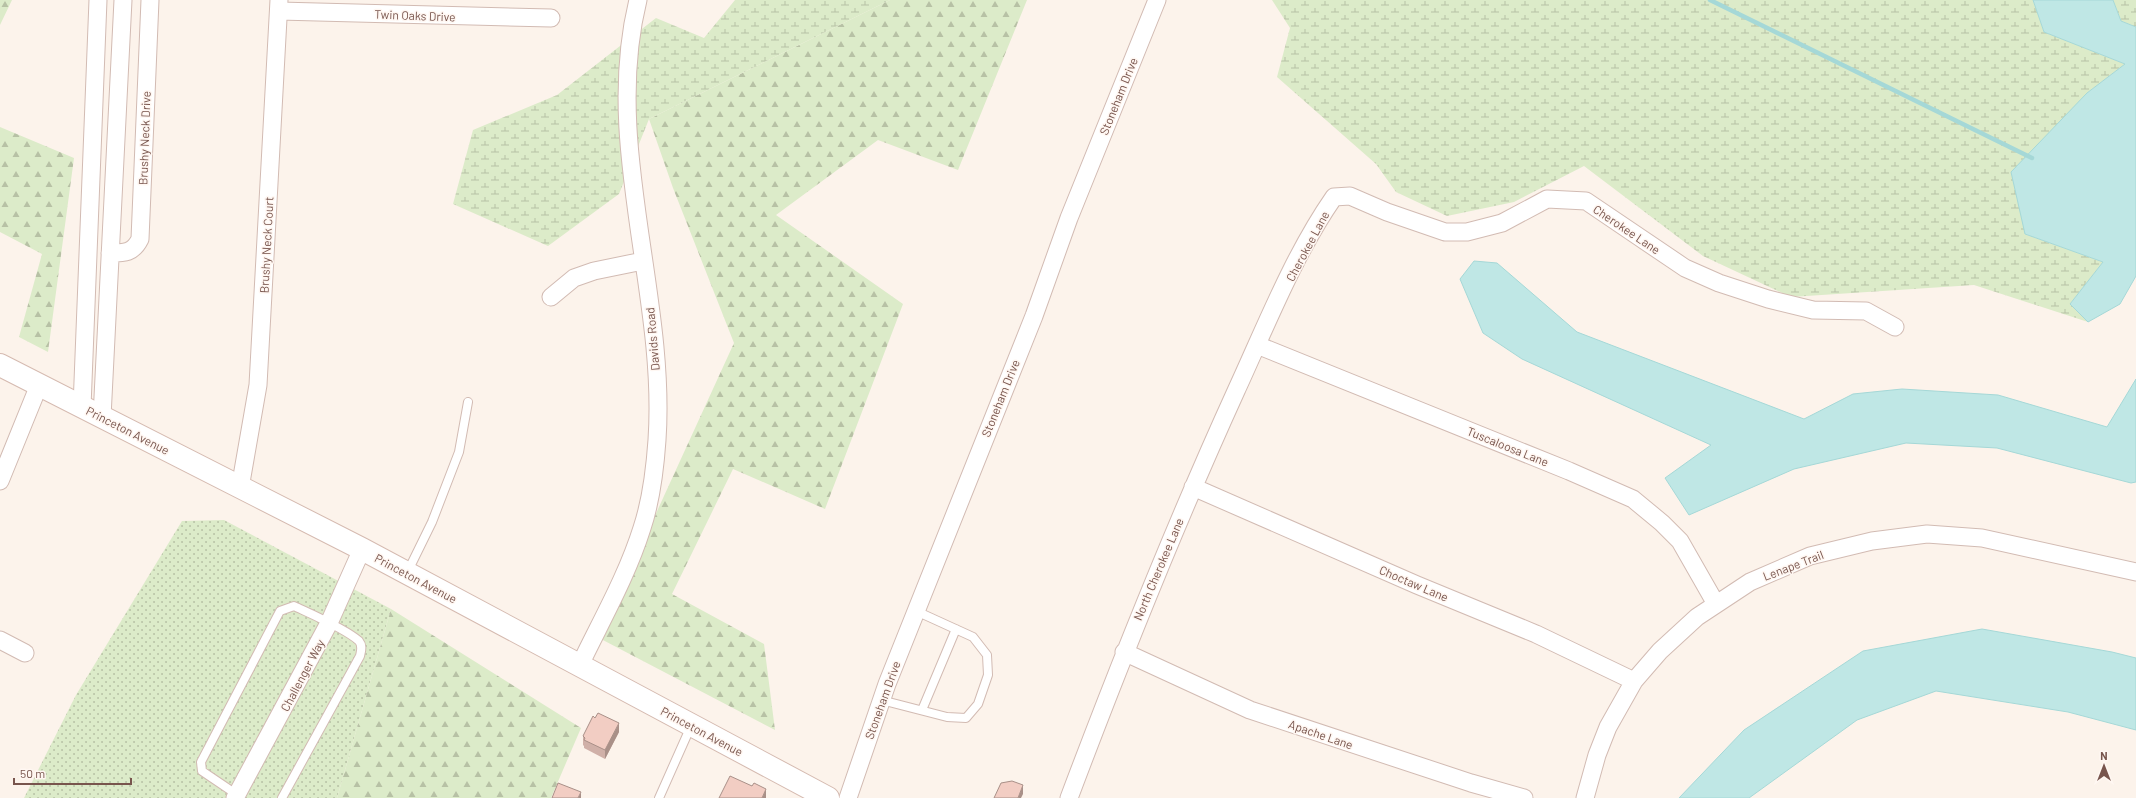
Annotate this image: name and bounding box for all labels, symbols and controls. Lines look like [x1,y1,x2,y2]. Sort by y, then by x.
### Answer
street label: Twin Oaks Drive [374,7,456,23]
street label: Stoneham Drive [1096,55,1140,137]
street label: Brushy Neck Drive [135,91,153,185]
street label: Brushy Neck Court [256,196,276,294]
street label: Cherokee Lane [1591,201,1663,257]
street label: Cherokee Lane [1283,208,1331,284]
street label: Davids Road [642,307,662,371]
street label: Stoneham Drive [978,357,1022,439]
street label: Princeton Avenue [84,403,172,457]
street label: Tuscaloosa Lane [1465,423,1551,469]
street label: North Cherokee Lane [1130,516,1186,622]
street label: Lenape Trail [1761,547,1825,583]
street label: Princeton Avenue [372,550,460,606]
street label: Choctaw Lane [1377,562,1451,604]
street label: Challenger Way [277,636,327,713]
street label: Stoneham Drive [861,659,903,741]
street label: Princeton Avenue [658,703,746,759]
street label: Apache Lane [1287,716,1355,752]
north arrow [2084,746,2124,786]
text: N [2100,749,2108,762]
scale bar [14,760,131,786]
text: 50 m [20,766,45,780]

